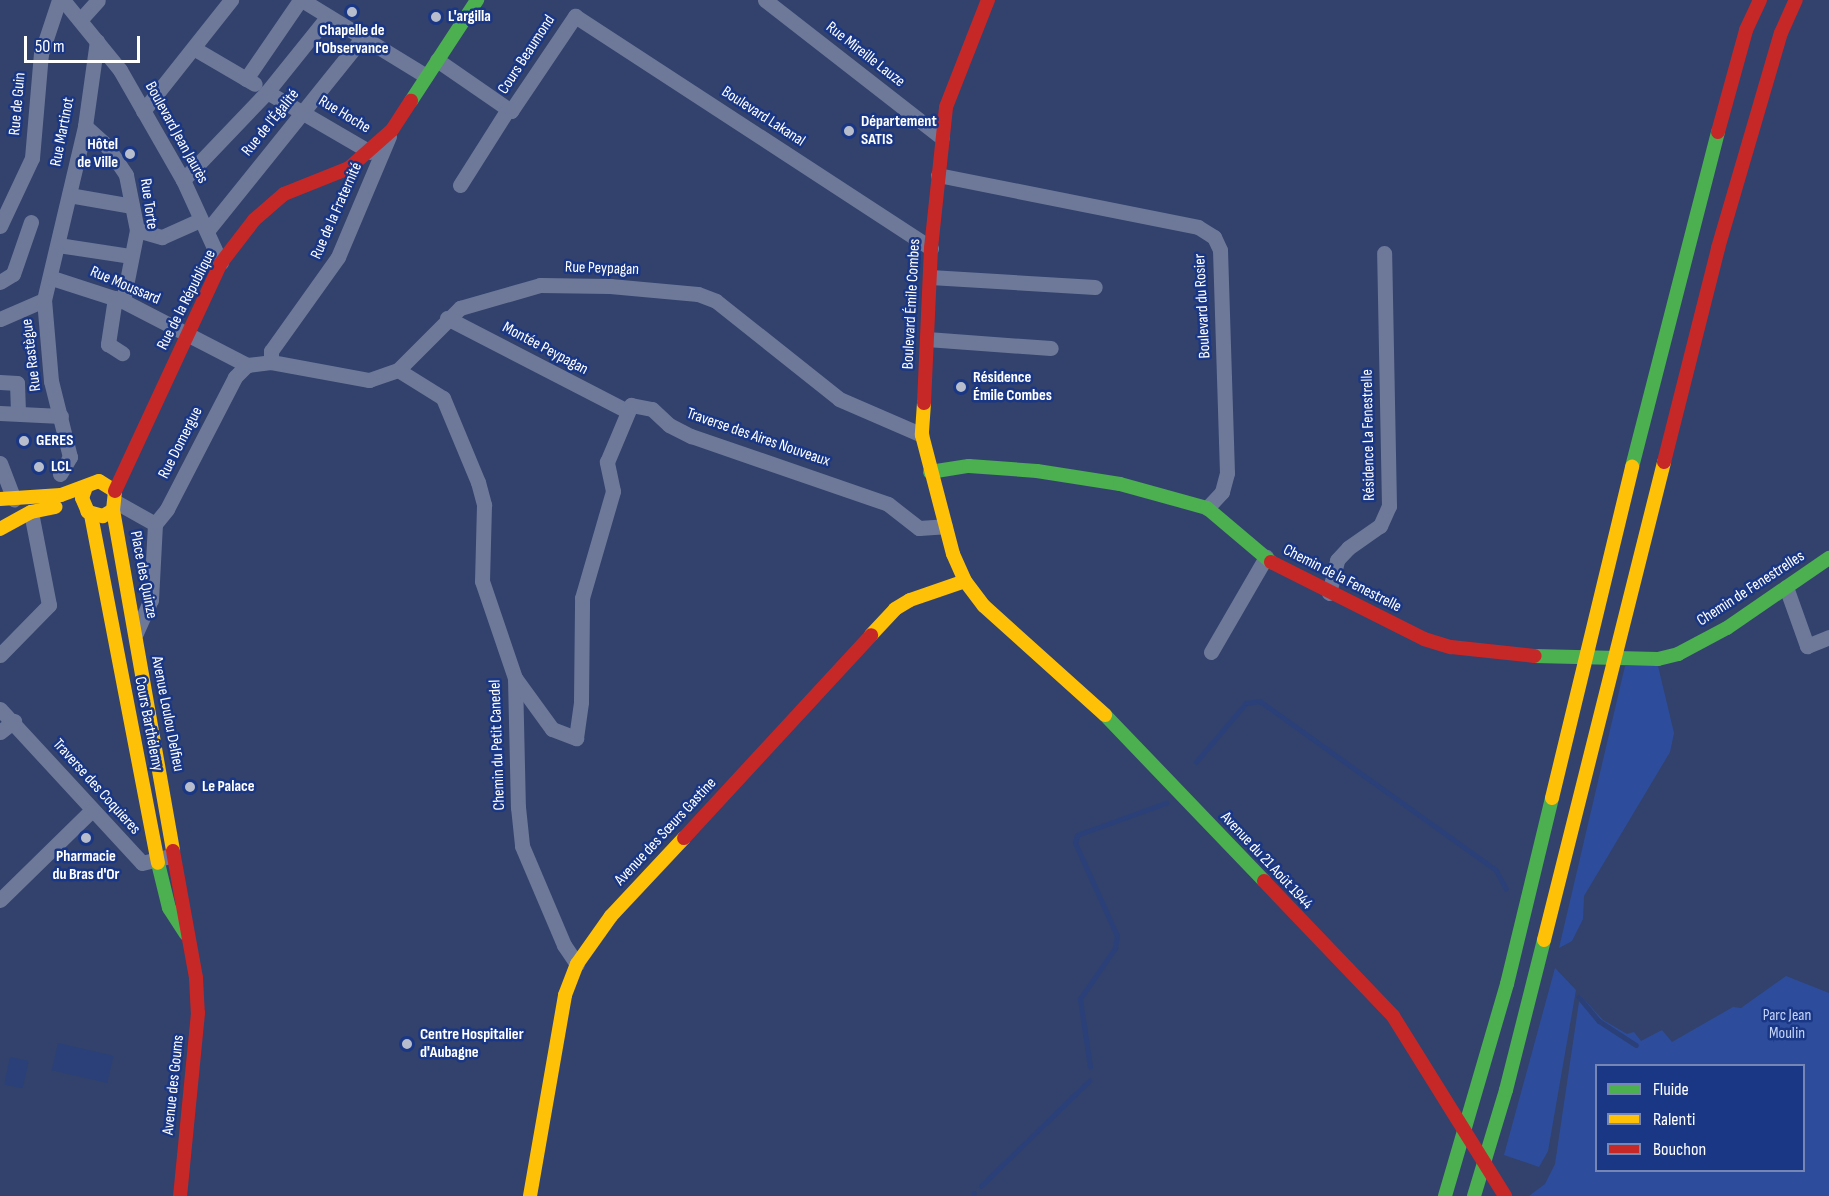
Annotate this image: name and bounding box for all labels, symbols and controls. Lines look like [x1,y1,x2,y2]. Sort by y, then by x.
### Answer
marker: Chapelle de l'Observance [345,5,359,19]
place label: L'argilla [448,7,491,27]
marker: L'argilla [429,10,443,24]
street label: Cours Beaumond [494,12,560,98]
street label: Rue Mireille Lauze [822,18,908,92]
place label: Chapelle de l'Observance [315,21,389,59]
scale bar [27,24,142,62]
text: 50 m [35,36,65,57]
street label: Rue de Guin [6,72,30,136]
street label: Boulevard Jean Jaurès [140,79,212,187]
street label: Boulevard Lakanal [718,83,808,151]
street label: Rue de l'Égalité [238,86,304,160]
street label: Rue Hoche [314,92,374,138]
street label: Rue Martinot [47,96,79,168]
place label: Département SATIS [861,112,937,150]
marker: Département SATIS [842,124,856,138]
place label: Hôtel de Ville [77,135,118,173]
marker: Hôtel de Ville [123,147,137,161]
street label: Rue de la Fraternité [307,160,367,262]
street label: Rue Torte [135,177,161,231]
street label: Boulevard Émile Combes [899,238,925,370]
street label: Rue de la République [153,247,221,353]
street label: Boulevard du Rosier [1191,253,1215,359]
street label: Rue Peypagan [565,258,639,280]
street label: Rue Moussard [87,263,163,309]
street label: Rue Rastègue [18,318,46,392]
street label: Montée Peypagan [499,318,591,380]
place label: Résidence Émile Combes [973,368,1052,406]
street label: Résidence La Fenestrelle [1358,369,1380,501]
marker: Résidence Émile Combes [954,380,968,394]
street label: Rue Domergue [155,404,207,482]
street label: Traverse des Aires Nouveaux [684,404,832,472]
place label: GERES [36,431,73,451]
marker: GERES [17,434,31,448]
place label: LCL [51,457,72,477]
marker: LCL [32,460,46,474]
street label: Place des Quinze [125,530,161,620]
street label: Chemin de la Fenestrelle [1280,541,1404,617]
street label: Chemin de Fenestrelles [1694,547,1808,631]
street label: Avenue Loulou Delfieu [146,655,188,773]
street label: Cours Barthélemy [129,675,167,773]
street label: Chemin du Petit Canedel [486,679,510,811]
street label: Traverse des Coquieres [48,735,144,839]
street label: Avenue des Sœurs Gastine [611,774,721,890]
place label: Le Palace [202,777,254,797]
marker: Le Palace [183,780,197,794]
street label: Avenue du 21 Août 1944 [1216,808,1316,914]
marker: Pharmacie du Bras d'Or [79,831,93,845]
place label: Pharmacie du Bras d'Or [52,847,120,885]
park label: Parc Jean Moulin [1763,1006,1811,1044]
place label: Centre Hospitalier d'Aubagne [420,1025,524,1063]
street label: Avenue des Goums [159,1034,189,1136]
marker: Centre Hospitalier d'Aubagne [398,1035,416,1053]
legend [1595,1064,1805,1172]
text: Fluide [1653,1079,1689,1100]
text: Ralenti [1653,1109,1695,1130]
text: Bouchon [1653,1139,1706,1160]

